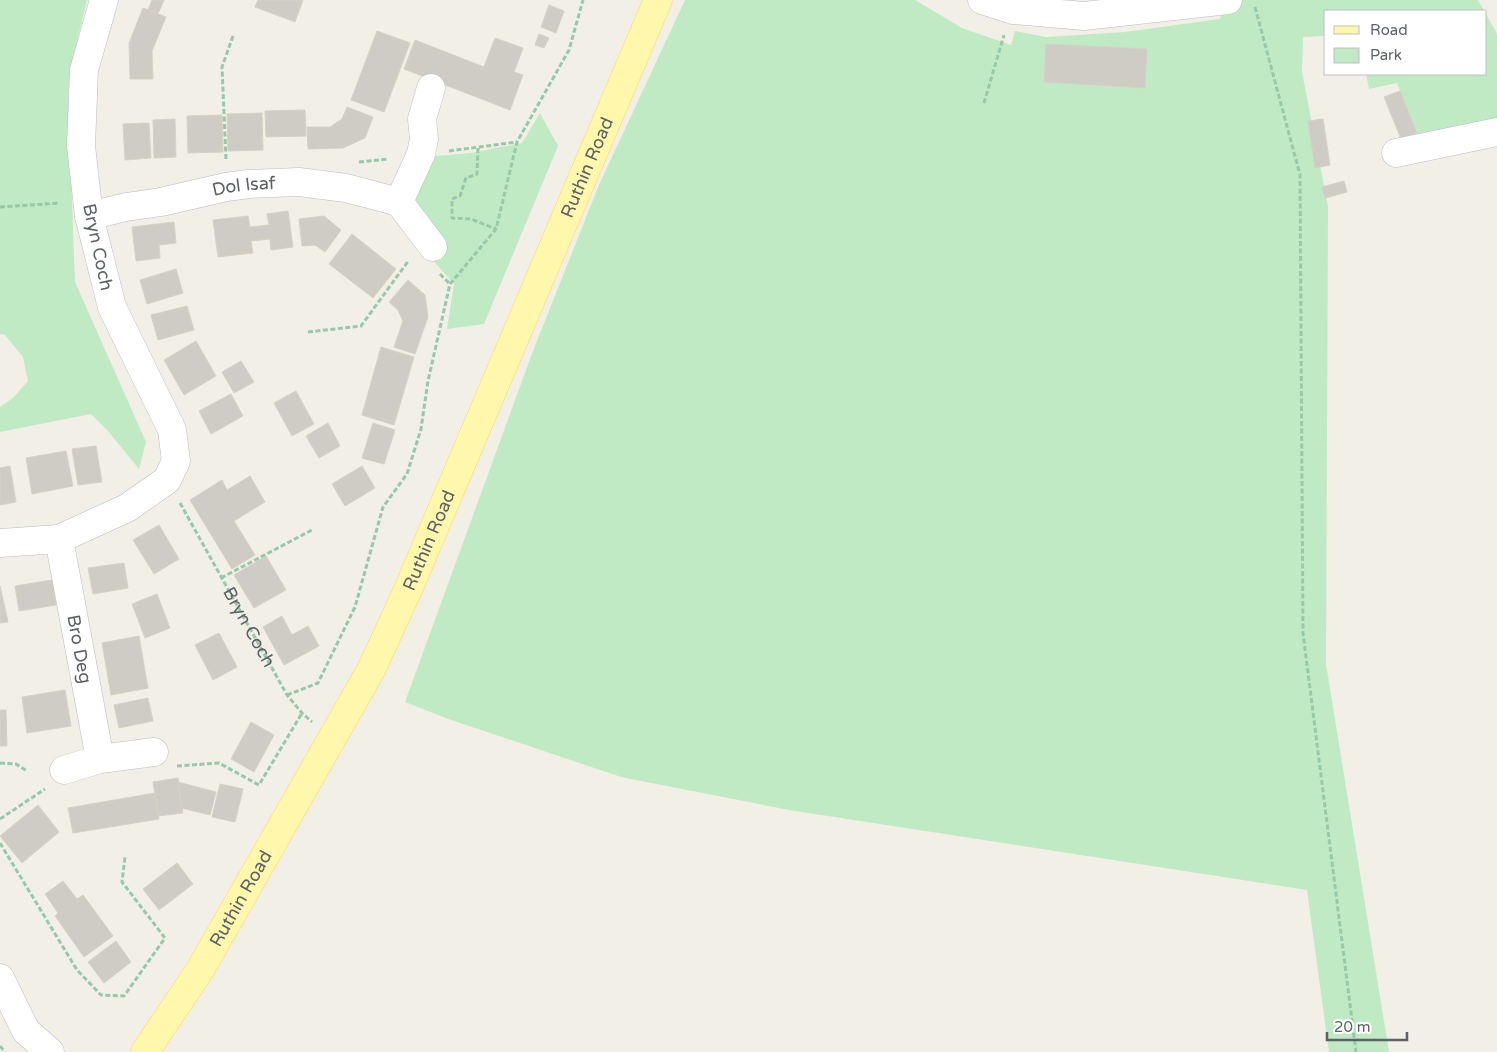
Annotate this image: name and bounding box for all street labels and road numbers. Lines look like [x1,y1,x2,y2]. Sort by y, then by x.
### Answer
street label: Ruthin Road [556,114,618,221]
street label: Dol Isaf [210,172,276,201]
street label: Bryn Coch [78,202,118,292]
street label: Ruthin Road [398,487,460,594]
street label: Bryn Coch [218,583,280,671]
street label: Bro Deg [62,613,97,685]
street label: Ruthin Road [205,847,277,950]

